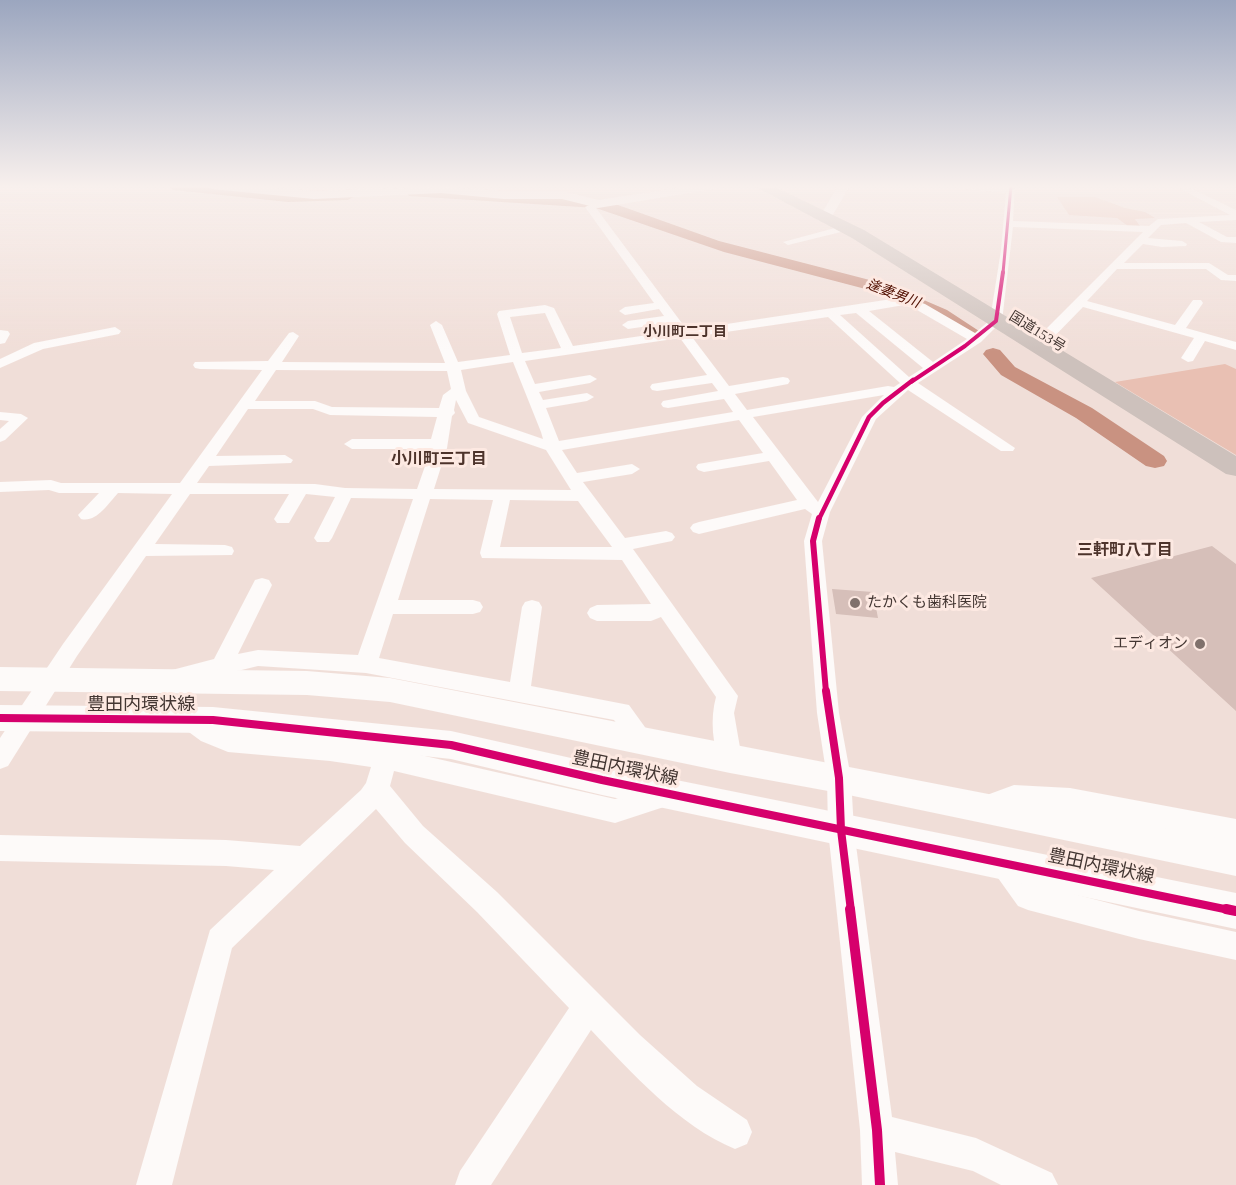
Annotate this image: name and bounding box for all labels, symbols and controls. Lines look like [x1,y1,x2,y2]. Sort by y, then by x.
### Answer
water label: 逢妻男川 [864,276,922,312]
street label: 国道153号 [1006,308,1068,356]
district label: 小川町二丁目 [643,324,727,340]
district label: 小川町三丁目 [391,450,487,470]
district label: 三軒町八丁目 [1077,541,1173,561]
place label: たかくも歯科医院 [867,594,987,612]
marker: たかくも歯科医院 [848,596,862,610]
place label: エディオン [1113,635,1188,653]
marker: エディオン [1193,637,1207,651]
street label: 豊田内環状線 [87,694,195,716]
street label: 豊田内環状線 [570,747,680,791]
street label: 豊田内環状線 [1046,845,1156,889]

